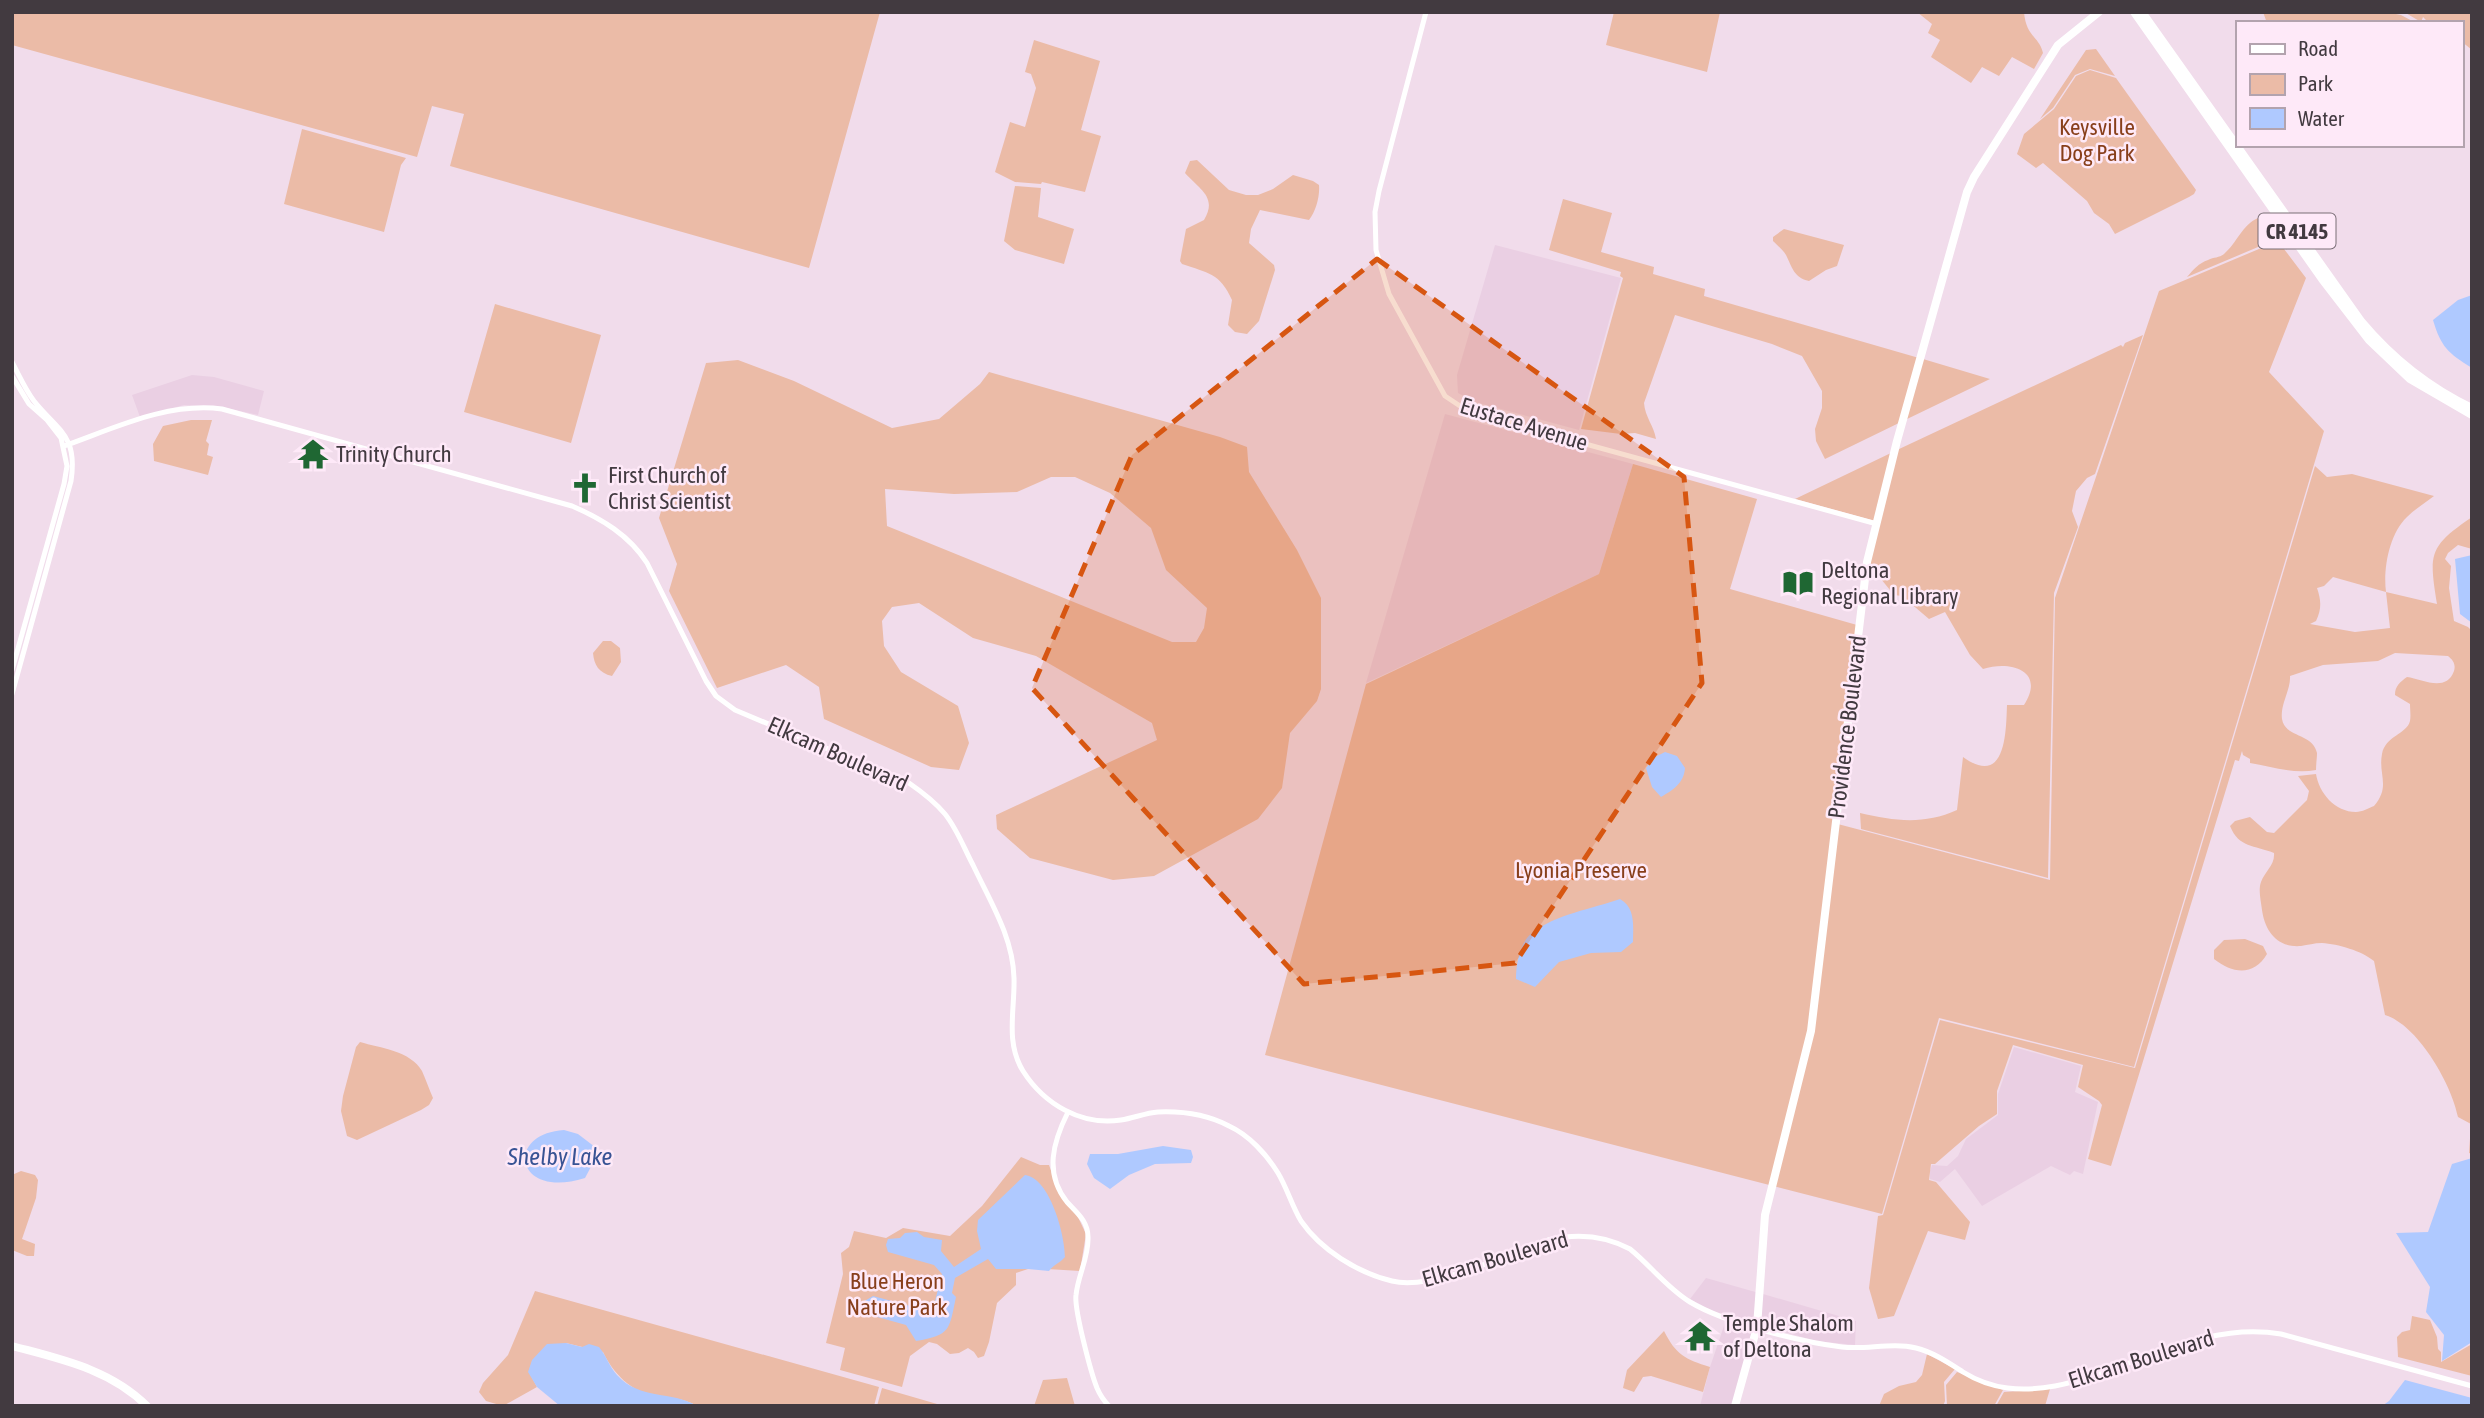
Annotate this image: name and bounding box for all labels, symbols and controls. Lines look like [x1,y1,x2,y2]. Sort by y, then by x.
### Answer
legend [2236,21,2463,147]
text: Road [2298,36,2338,60]
text: Park [2298,71,2333,95]
text: Water [2298,106,2345,130]
park label: Keysville Dog Park [2059,114,2135,166]
road number: CR 4145 [2258,214,2336,248]
street label: Eustace Avenue [1457,392,1591,456]
temple icon: Trinity Church [296,437,330,471]
place label: Trinity Church [336,441,452,467]
place label: First Church of Christ Scientist [608,462,731,514]
church icon: First Church of Christ Scientist [568,471,602,505]
place label: Deltona Regional Library [1821,557,1958,609]
library icon: Deltona Regional Library [1781,566,1815,600]
street label: Providence Boulevard [1823,634,1871,820]
street label: Elkcam Boulevard [764,711,912,797]
park label: Lyonia Preserve [1515,857,1647,883]
water label: Shelby Lake [507,1143,613,1170]
street label: Elkcam Boulevard [1419,1226,1571,1292]
park label: Blue Heron Nature Park [847,1268,947,1320]
place label: Temple Shalom of Deltona [1723,1310,1854,1362]
temple icon: Temple Shalom of Deltona [1683,1319,1717,1353]
street label: Elkcam Boulevard [2065,1324,2217,1394]

